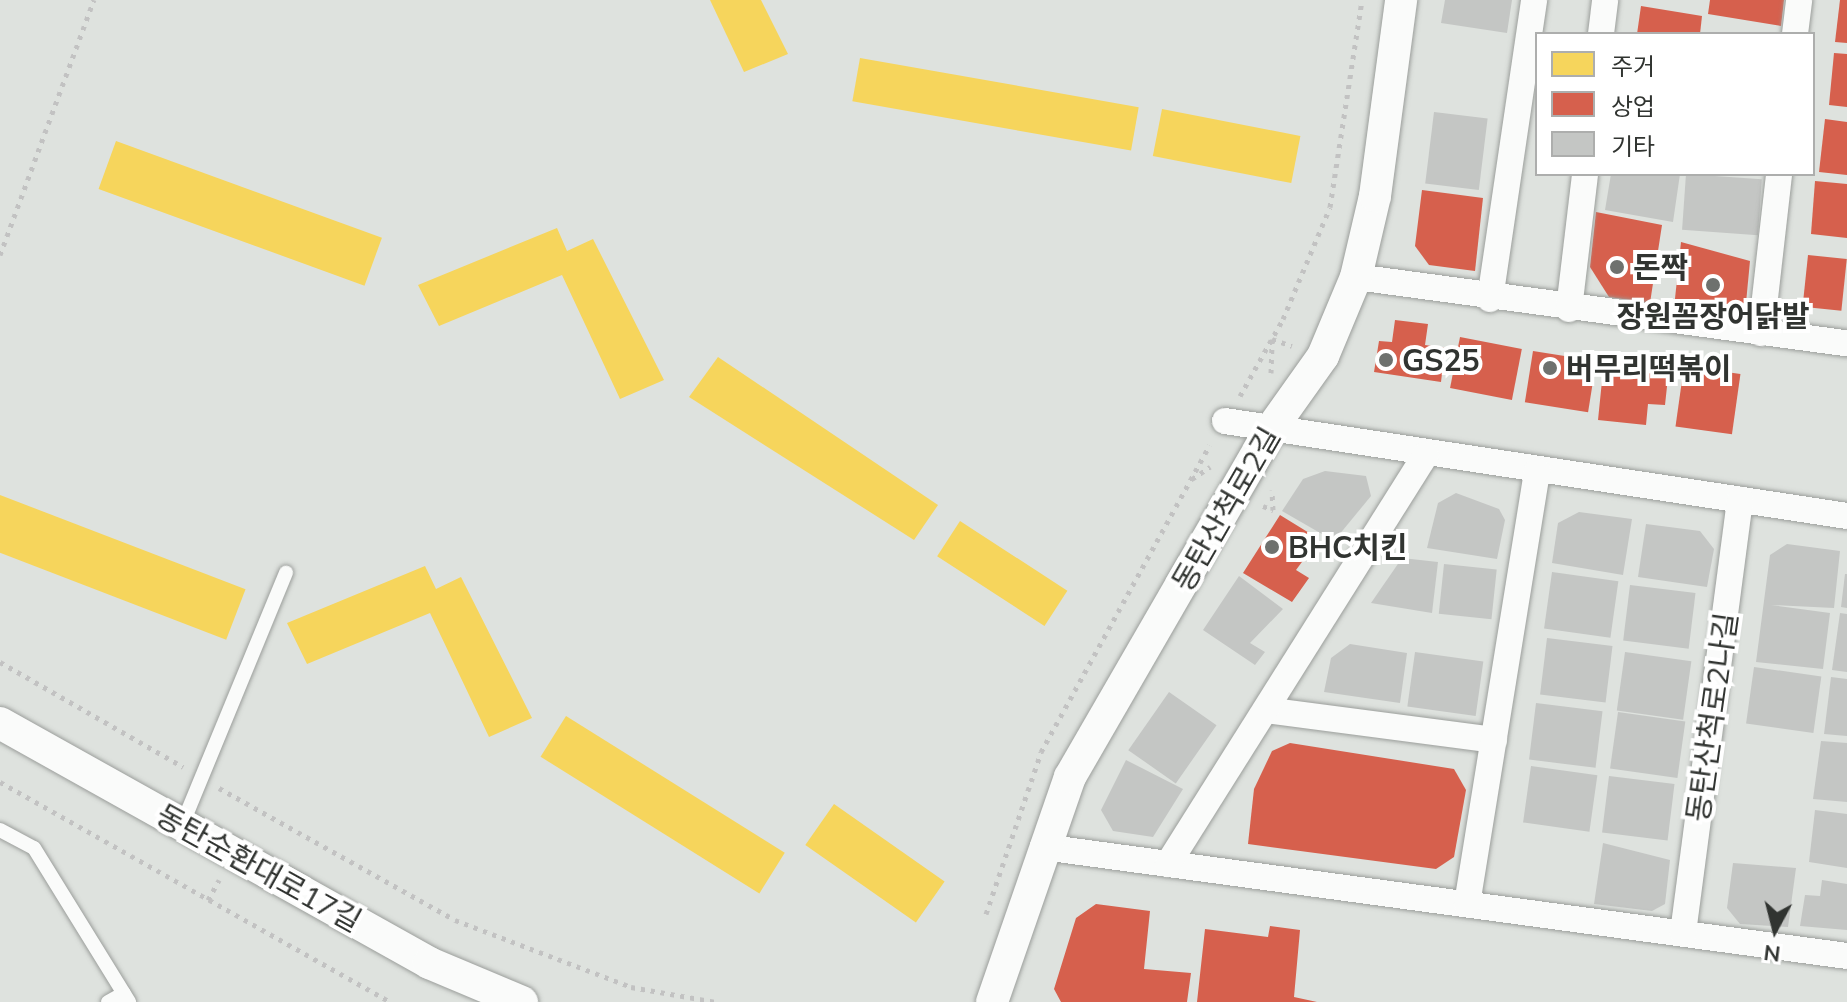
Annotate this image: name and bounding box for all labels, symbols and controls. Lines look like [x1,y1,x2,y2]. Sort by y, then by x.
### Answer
legend [1535,32,1815,176]
text: 주거 [1611,51,1655,81]
text: 상업 [1611,91,1655,121]
text: 기타 [1611,131,1655,161]
place label: 돈짝 [1633,249,1688,285]
marker: 돈짝 [1608,258,1626,276]
marker: 장원꼼장어닭발 [1704,276,1722,294]
place label: 장원꼼장어닭발 [1616,298,1810,334]
place label: GS25 [1402,342,1480,378]
place label: 버무리떡볶이 [1566,350,1732,386]
marker: GS25 [1377,351,1395,369]
marker: 버무리떡볶이 [1541,359,1559,377]
street label: 동탄산척로2길 [1165,420,1287,598]
place label: BHC치킨 [1288,529,1408,565]
marker: BHC치킨 [1263,538,1281,556]
street label: 동탄산척로2나길 [1679,610,1745,824]
street label: 동탄순환대로17길 [150,797,368,939]
north arrow [1735,890,1815,970]
text: N [1762,939,1782,969]

